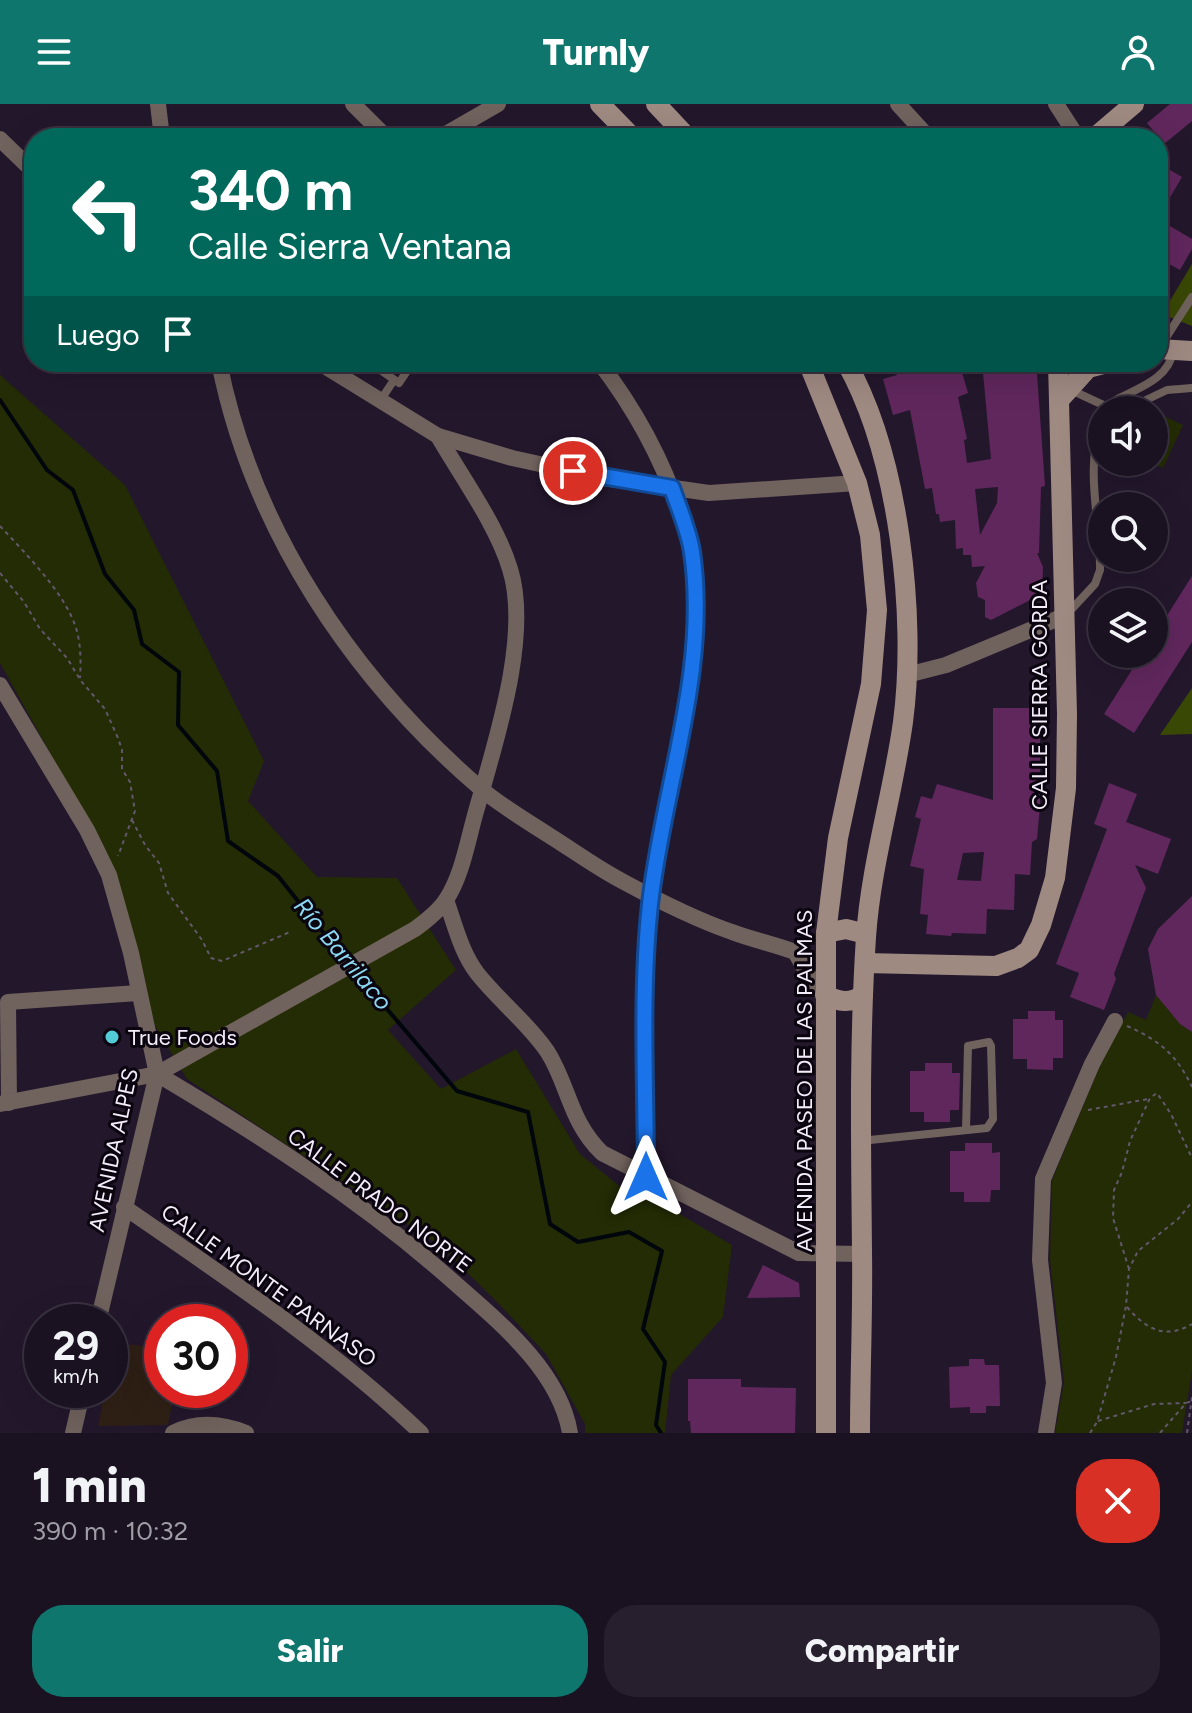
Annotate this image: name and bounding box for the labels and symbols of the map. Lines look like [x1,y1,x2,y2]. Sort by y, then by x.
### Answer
pin [539,437,607,505]
street label: CALLE SIERRA GORDA [1026,580,1053,810]
water label: Río Barrilaco [288,892,399,1016]
street label: AVENIDA PASEO DE LAS PALMAS [791,910,818,1252]
place label: True Foods [128,1024,237,1051]
marker: True Foods [103,1028,121,1046]
street label: AVENIDA ALPES [83,1066,144,1234]
street label: CALLE PRADO NORTE [282,1122,477,1279]
position arrow [604,1135,688,1219]
street label: CALLE MONTE PARNASO [156,1198,382,1373]
speed limit sign: 30 [144,1304,248,1408]

